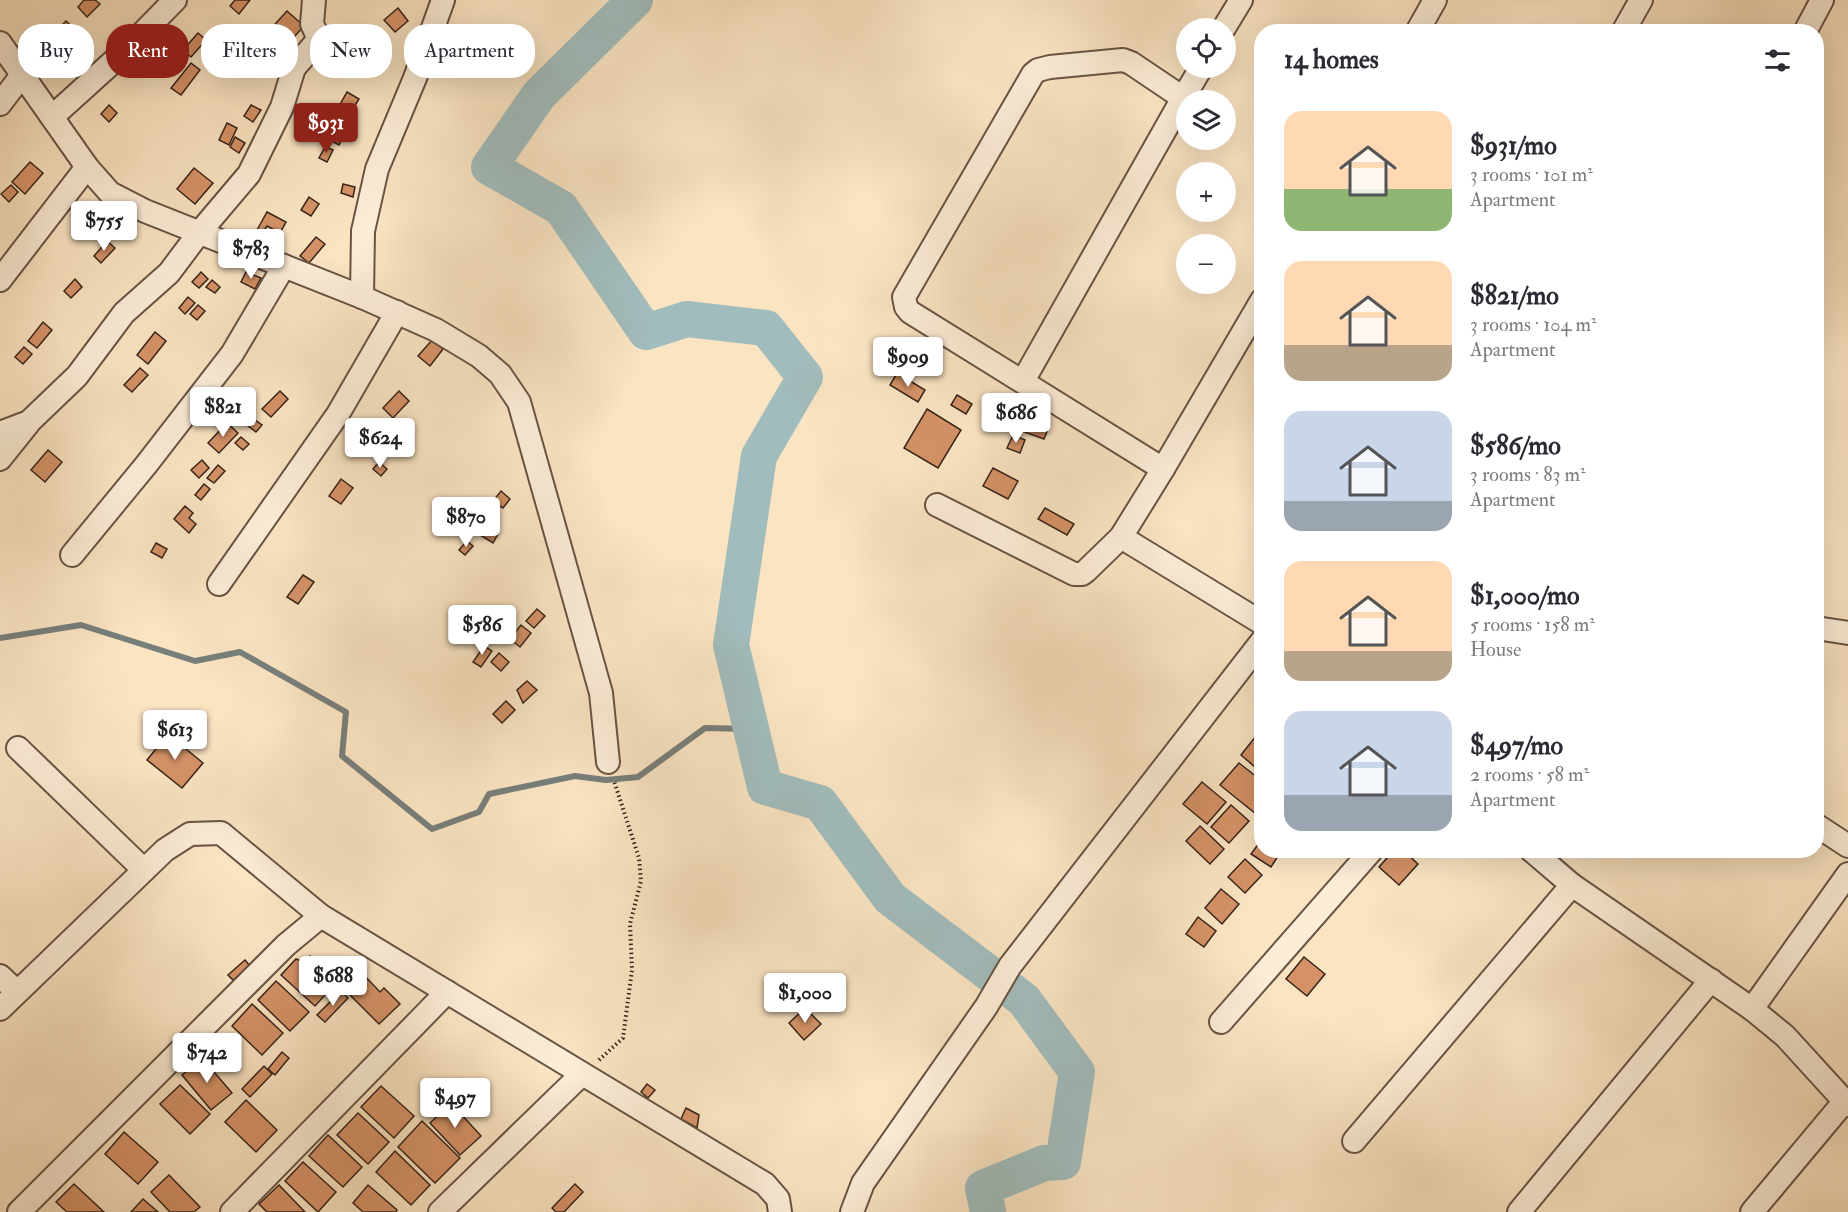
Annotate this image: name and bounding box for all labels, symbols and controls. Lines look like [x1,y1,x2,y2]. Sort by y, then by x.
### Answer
map controls [1176,18,1236,294]
button: locate [1176,18,1236,78]
chip: Buy [18,24,94,78]
chip: Rent [106,24,189,78]
chip: Filters [201,24,298,78]
chip: New [310,24,392,78]
chip: Apartment [404,24,535,78]
text: 14 homes [1284,44,1379,76]
icon: filters [1761,44,1794,77]
button: layers [1176,90,1236,150]
pin: $931 [290,103,362,154]
text: $931 [308,110,344,135]
text: $931/mo [1470,130,1557,162]
icon: home [1332,135,1404,207]
button: + [1176,162,1236,222]
text: 3 rooms · 101 m² [1470,162,1593,187]
text: Apartment [1470,187,1555,212]
pin: $755 [68,201,140,252]
text: $755 [85,208,123,233]
pin: $783 [215,229,287,280]
button: − [1176,234,1236,294]
text: $783 [232,236,270,261]
text: $821/mo [1470,280,1559,312]
icon: home [1332,285,1404,357]
text: 3 rooms · 104 m² [1470,312,1597,337]
pin: $909 [872,337,944,388]
text: Apartment [1470,337,1555,362]
text: $909 [887,344,929,369]
pin: $821 [187,387,259,438]
pin: $686 [980,393,1052,444]
text: $821 [204,394,242,419]
text: $686 [996,400,1036,425]
pin: $624 [344,418,416,469]
text: $624 [359,425,401,450]
text: $586/mo [1470,430,1561,462]
icon: home [1332,435,1404,507]
text: 3 rooms · 83 m² [1470,462,1586,487]
text: Apartment [1470,487,1555,512]
pin: $870 [430,497,502,548]
text: $870 [446,504,486,529]
text: $1,000/mo [1470,580,1580,612]
icon: home [1332,585,1404,657]
pin: $586 [446,605,518,656]
text: $586 [462,612,502,637]
text: 5 rooms · 158 m² [1470,612,1595,637]
text: House [1470,637,1521,662]
pin: $613 [139,710,211,761]
text: $613 [157,717,193,742]
text: $497/mo [1470,730,1563,762]
icon: home [1332,735,1404,807]
text: 2 rooms · 58 m² [1470,762,1589,787]
text: Apartment [1470,787,1555,812]
pin: $688 [297,956,369,1007]
text: $688 [313,963,353,988]
pin: $1,000 [756,973,854,1024]
text: $1,000 [778,980,832,1005]
pin: $742 [171,1033,243,1084]
text: $742 [187,1040,227,1065]
pin: $497 [419,1078,491,1129]
text: $497 [434,1085,476,1110]

